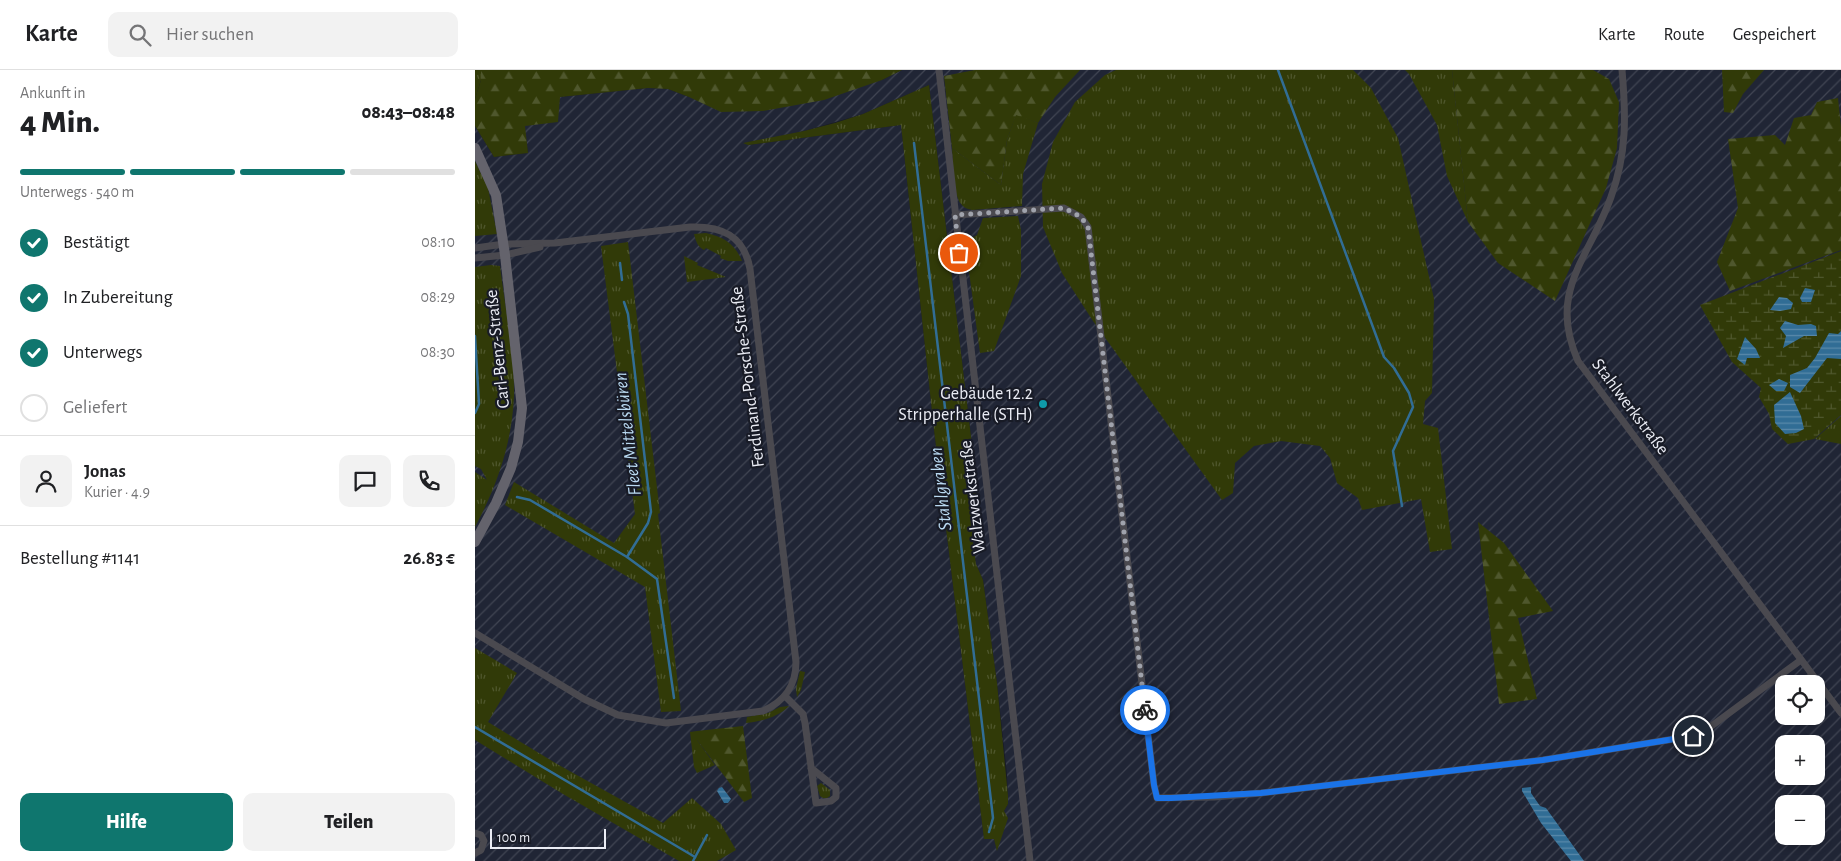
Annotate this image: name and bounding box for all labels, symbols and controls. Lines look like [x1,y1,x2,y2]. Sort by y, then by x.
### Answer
search box [108,12,458,57]
icon: search [126,21,154,49]
text: Karte [25,22,78,46]
text: Hier suchen [166,25,254,44]
text: Karte [1598,26,1635,44]
text: Route [1663,26,1705,44]
text: Gespeichert [1733,26,1816,44]
text: Ankunft in [20,85,86,101]
text: 08:43–08:48 [362,103,455,122]
text: 4 Min. [20,106,100,138]
text: Unterwegs · 540 m [20,184,134,200]
icon: check [20,229,48,257]
pin [938,232,980,274]
text: Bestätigt [63,233,130,252]
text: 08:10 [421,234,455,250]
icon: bag [945,239,973,267]
icon: check [20,284,48,312]
street label: Ferdinand-Porsche-Straße [728,285,768,469]
text: In Zubereitung [63,288,173,307]
text: 08:29 [421,289,455,305]
street label: Carl-Benz-Straße [483,289,513,409]
icon: check [20,339,48,367]
text: Unterwegs [63,343,143,362]
text: 08:30 [420,344,455,360]
street label: Stahlwerkstraße [1588,356,1672,458]
water label: Fleet Mittelsbüren [611,371,645,497]
place label: Gebäude 12.2 Stripperhalle (STH) [898,385,1033,424]
text: Geliefert [63,398,127,417]
marker: Gebäude 12.2 Stripperhalle (STH) [1037,398,1049,410]
street label: Walzwerkstraße [957,439,989,555]
water label: Stahlgraben [926,446,956,532]
button: person [20,455,72,507]
button: chat [339,455,391,507]
button: phone [403,455,455,507]
text: Jonas [84,462,126,481]
text: Kurier · 4.9 [84,484,150,500]
text: Bestellung #1141 [20,549,140,568]
text: 26.83 € [403,549,455,568]
map controls [1775,675,1825,845]
button: locate [1775,675,1825,725]
courier [1120,685,1170,735]
icon: bike [1131,696,1159,724]
pin [1672,715,1714,757]
icon: home [1679,722,1707,750]
button: + [1775,735,1825,785]
button: Hilfe [20,793,233,851]
button: Teilen [243,793,455,851]
button: − [1775,795,1825,845]
scale bar [490,826,606,849]
text: 100 m [497,831,530,845]

